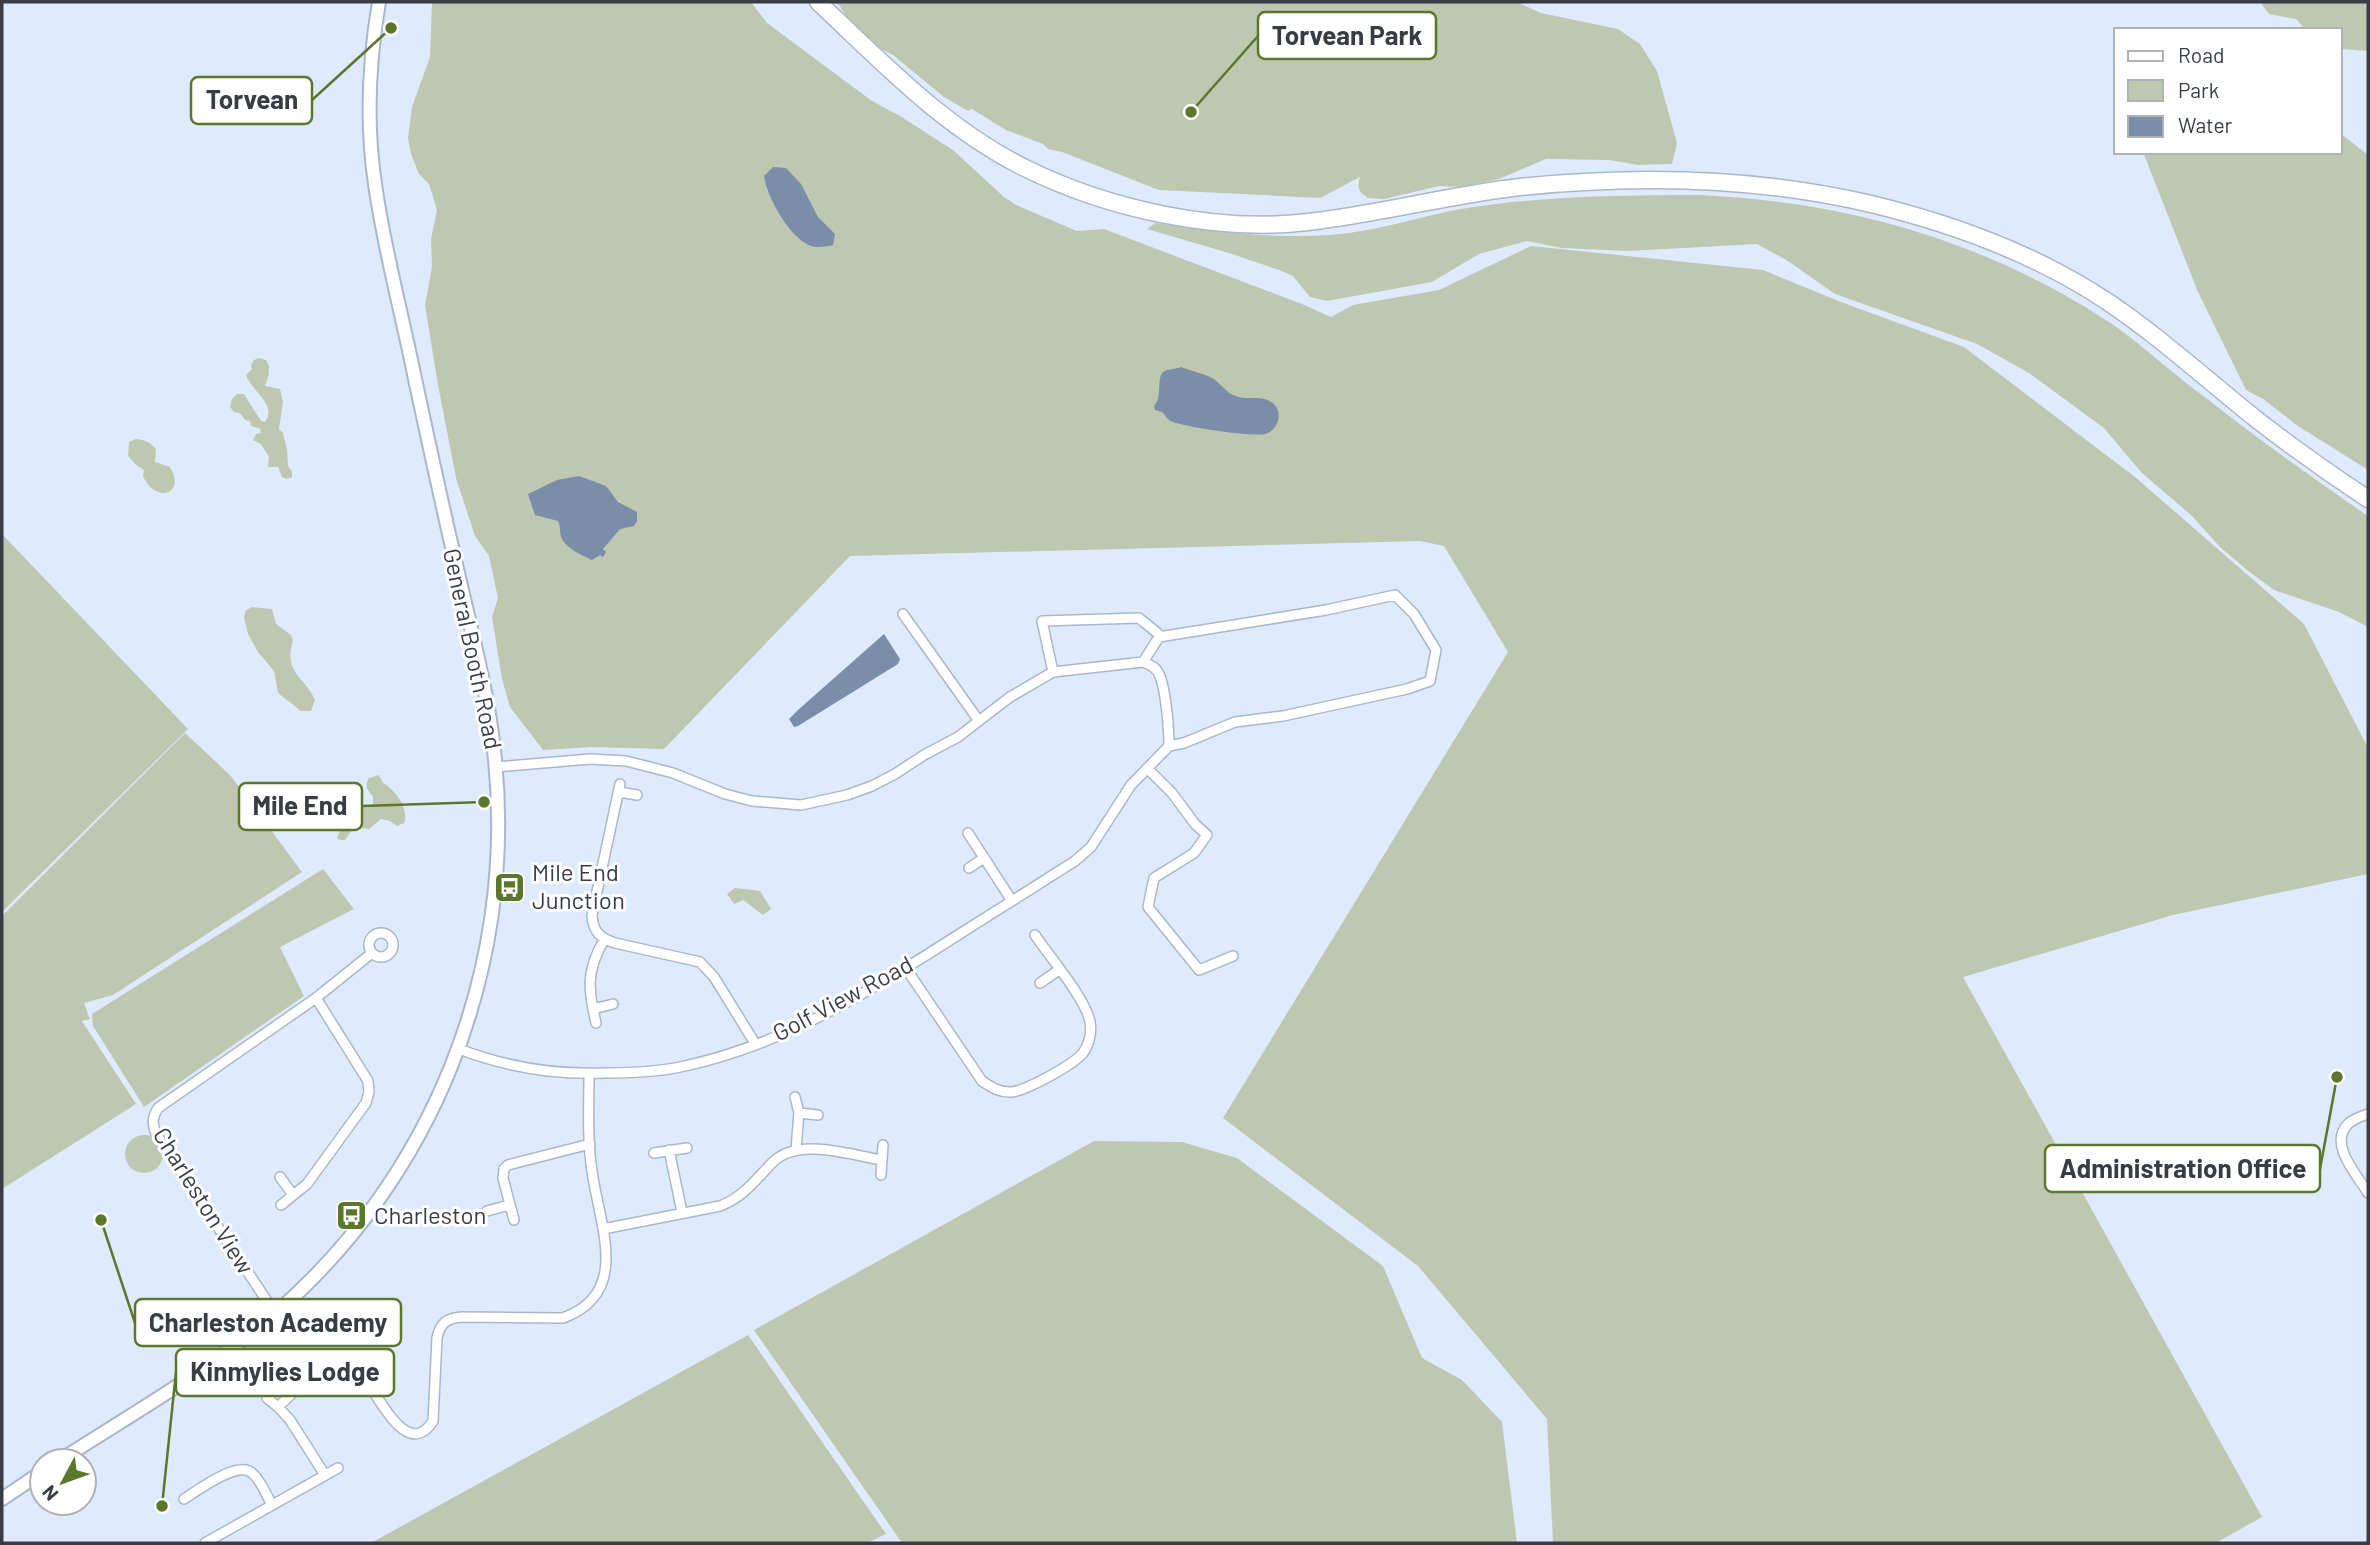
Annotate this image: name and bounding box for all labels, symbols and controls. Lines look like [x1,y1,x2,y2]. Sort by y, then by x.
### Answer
callout: Torvean Park [1258,12,1436,59]
text: Torvean Park [1272,19,1422,50]
legend [2114,28,2342,154]
text: Road [2178,42,2224,67]
callout: Torvean [191,77,312,124]
text: Park [2178,77,2219,102]
text: Torvean [206,83,298,114]
text: Water [2178,112,2233,137]
street label: General Booth Road [438,545,509,752]
callout: Mile End [239,783,362,830]
text: Mile End [252,789,348,820]
place label: Mile End Junction [532,857,625,914]
bus stop icon: Mile End Junction [492,870,526,904]
street label: Golf View Road [767,949,917,1047]
street label: Charleston View [148,1122,261,1279]
callout: Administration Office [2045,1145,2320,1192]
text: Administration Office [2060,1152,2306,1183]
bus stop icon: Charleston [334,1199,368,1233]
place label: Charleston [374,1200,487,1229]
callout: Charleston Academy [135,1299,401,1346]
text: Charleston Academy [149,1306,387,1337]
callout: Kinmylies Lodge [176,1349,394,1396]
text: Kinmylies Lodge [190,1355,380,1386]
north arrow [28,1447,98,1517]
text: N [37,1481,63,1506]

